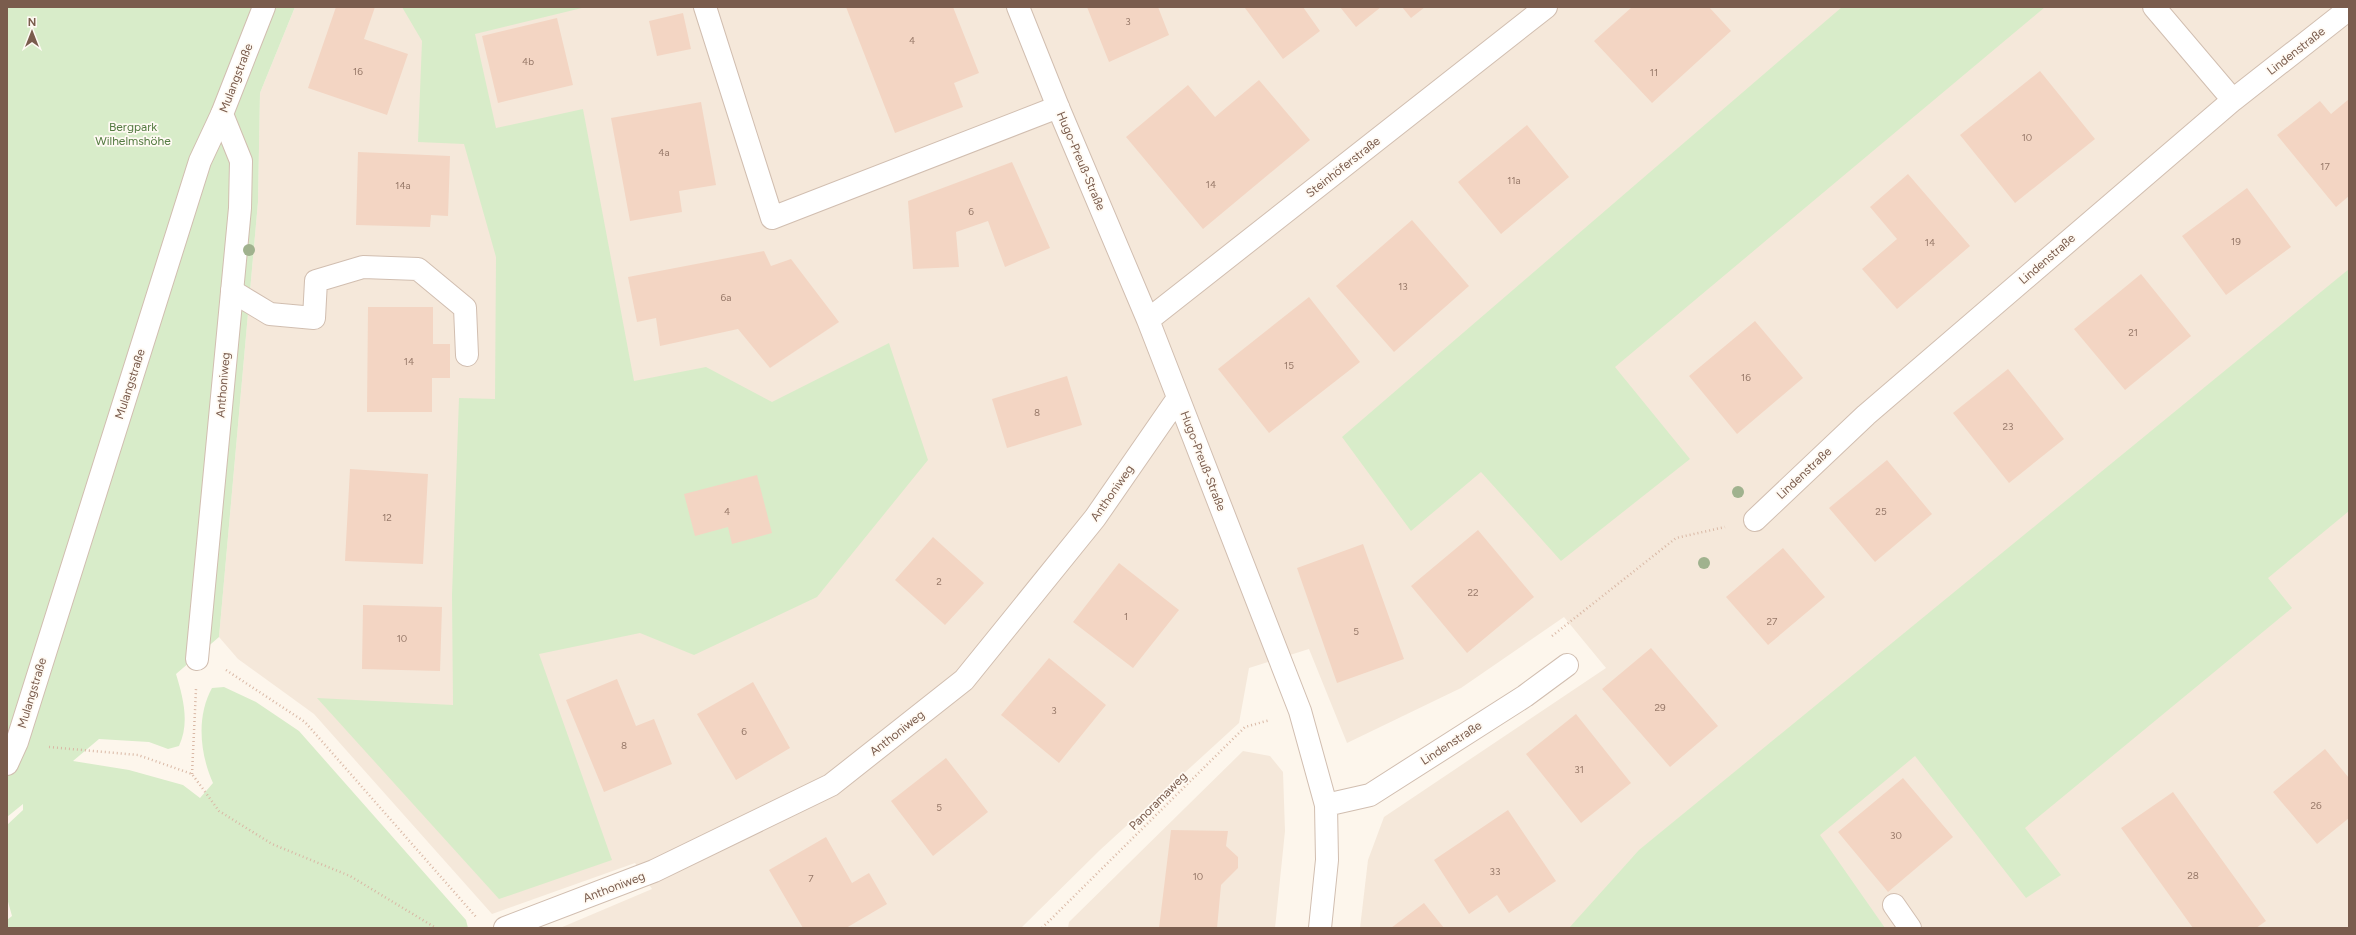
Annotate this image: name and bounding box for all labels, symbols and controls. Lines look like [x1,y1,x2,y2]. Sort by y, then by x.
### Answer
north arrow [12,12,52,52]
house number: 3 [1125,15,1131,28]
text: N [28,16,36,29]
street label: Lindenstraße [2264,24,2328,78]
house number: 4 [909,34,915,47]
street label: Mulangstraße [216,41,256,115]
house number: 4b [522,55,534,68]
house number: 16 [353,65,363,78]
house number: 11 [1650,66,1658,79]
street label: Hugo-Preuß-Straße [1054,109,1108,213]
park label: Bergpark Wilhelmshöhe [95,120,171,148]
house number: 10 [2022,131,2032,144]
street label: Steinhöferstraße [1303,133,1383,200]
house number: 4a [658,146,670,159]
house number: 17 [2320,160,2330,173]
house number: 11a [1507,174,1521,187]
house number: 14 [1206,178,1216,191]
house number: 14a [395,179,411,192]
house number: 6 [968,205,974,218]
street label: Lindenstraße [2016,231,2078,287]
house number: 19 [2231,235,2241,248]
house number: 14 [1925,236,1935,249]
house number: 13 [1398,280,1408,293]
house number: 6a [721,291,731,304]
house number: 21 [2128,326,2138,339]
street label: Mulangstraße [112,347,148,421]
street label: Anthoniweg [213,352,233,418]
house number: 14 [404,355,414,368]
house number: 15 [1284,359,1294,372]
house number: 16 [1741,371,1751,384]
house number: 8 [1034,406,1040,419]
street label: Hugo-Preuß-Straße [1177,409,1229,513]
house number: 23 [2002,420,2014,433]
street label: Lindenstraße [1774,444,1835,502]
street label: Anthoniweg [1088,462,1136,524]
house number: 4 [724,505,730,518]
house number: 25 [1875,505,1887,518]
house number: 12 [382,511,392,524]
house number: 2 [936,575,942,588]
house number: 22 [1467,586,1479,599]
house number: 1 [1124,610,1128,623]
house number: 27 [1767,615,1778,628]
house number: 5 [1353,625,1359,638]
house number: 10 [397,632,407,645]
street label: Mulangstraße [15,656,49,730]
house number: 29 [1654,701,1666,714]
house number: 3 [1051,704,1057,717]
street label: Anthoniweg [867,707,927,759]
street label: Lindenstraße [1418,718,1484,768]
house number: 6 [741,725,747,738]
house number: 8 [621,739,627,752]
house number: 31 [1574,763,1584,776]
street label: Panoramaweg [1126,769,1190,833]
house number: 26 [2310,799,2322,812]
house number: 5 [936,801,942,814]
house number: 30 [1890,829,1902,842]
house number: 33 [1490,865,1500,878]
street label: Anthoniweg [581,869,647,905]
house number: 28 [2187,869,2199,882]
house number: 10 [1193,870,1203,883]
house number: 7 [808,872,814,885]

